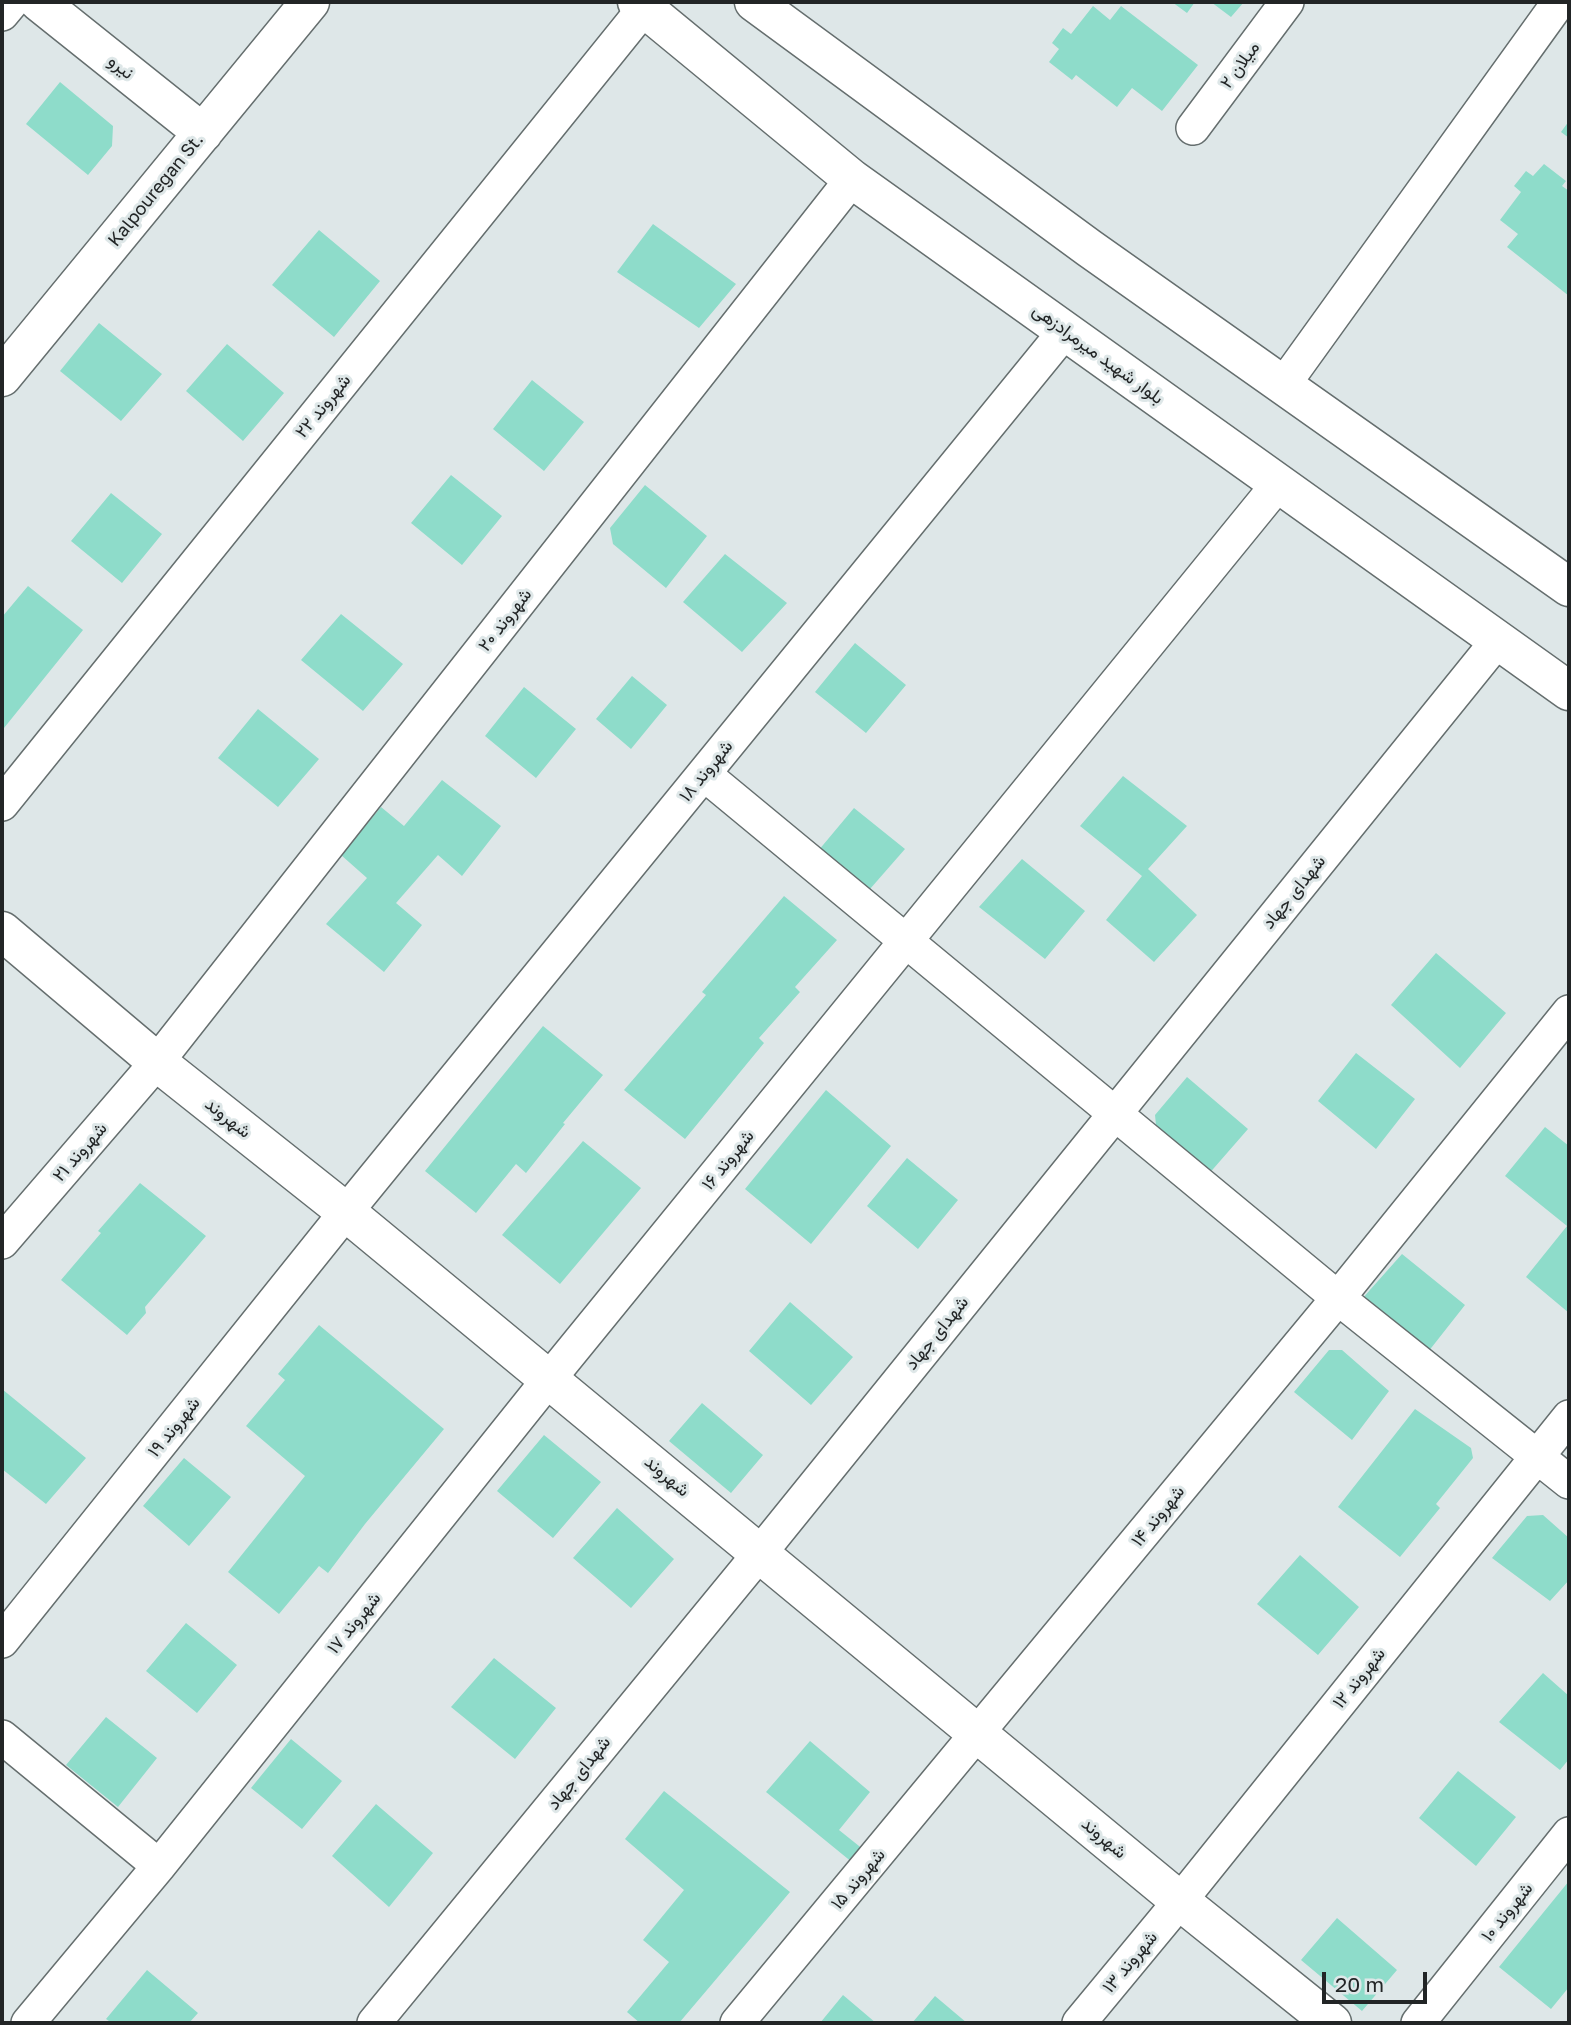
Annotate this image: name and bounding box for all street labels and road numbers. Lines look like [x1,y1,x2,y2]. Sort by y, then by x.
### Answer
street label: میلان ۲ [1216,37,1264,93]
street label: نیرو [104,50,138,84]
street label: Kalpouregan St. [104,129,208,251]
street label: بلوار شهید میرمرادزهی [1028,299,1168,409]
street label: شهروند ۲۲ [291,370,355,442]
street label: شهروند ۲۰ [474,584,536,656]
street label: شهروند ۱۸ [675,736,737,806]
street label: شهدای جهاد [1258,851,1330,933]
street label: شهروند [201,1093,255,1143]
street label: شهروند ۲۱ [48,1118,112,1186]
street label: شهروند ۱۶ [697,1126,759,1194]
street label: شهدای جهاد [901,1292,973,1374]
street label: شهروند ۱۹ [143,1393,205,1461]
street label: شهروند [640,1451,694,1501]
street label: شهروند ۱۴ [1127,1481,1189,1551]
street label: شهروند ۱۷ [323,1588,385,1658]
street label: شهروند ۱۲ [1328,1643,1390,1713]
street label: شهدای جهاد [543,1732,615,1814]
street label: شهروند [1077,1813,1131,1863]
street label: شهروند ۱۵ [826,1844,890,1914]
street label: شهروند ۱۰ [1477,1878,1537,1946]
street label: شهروند ۱۳ [1098,1927,1162,1997]

